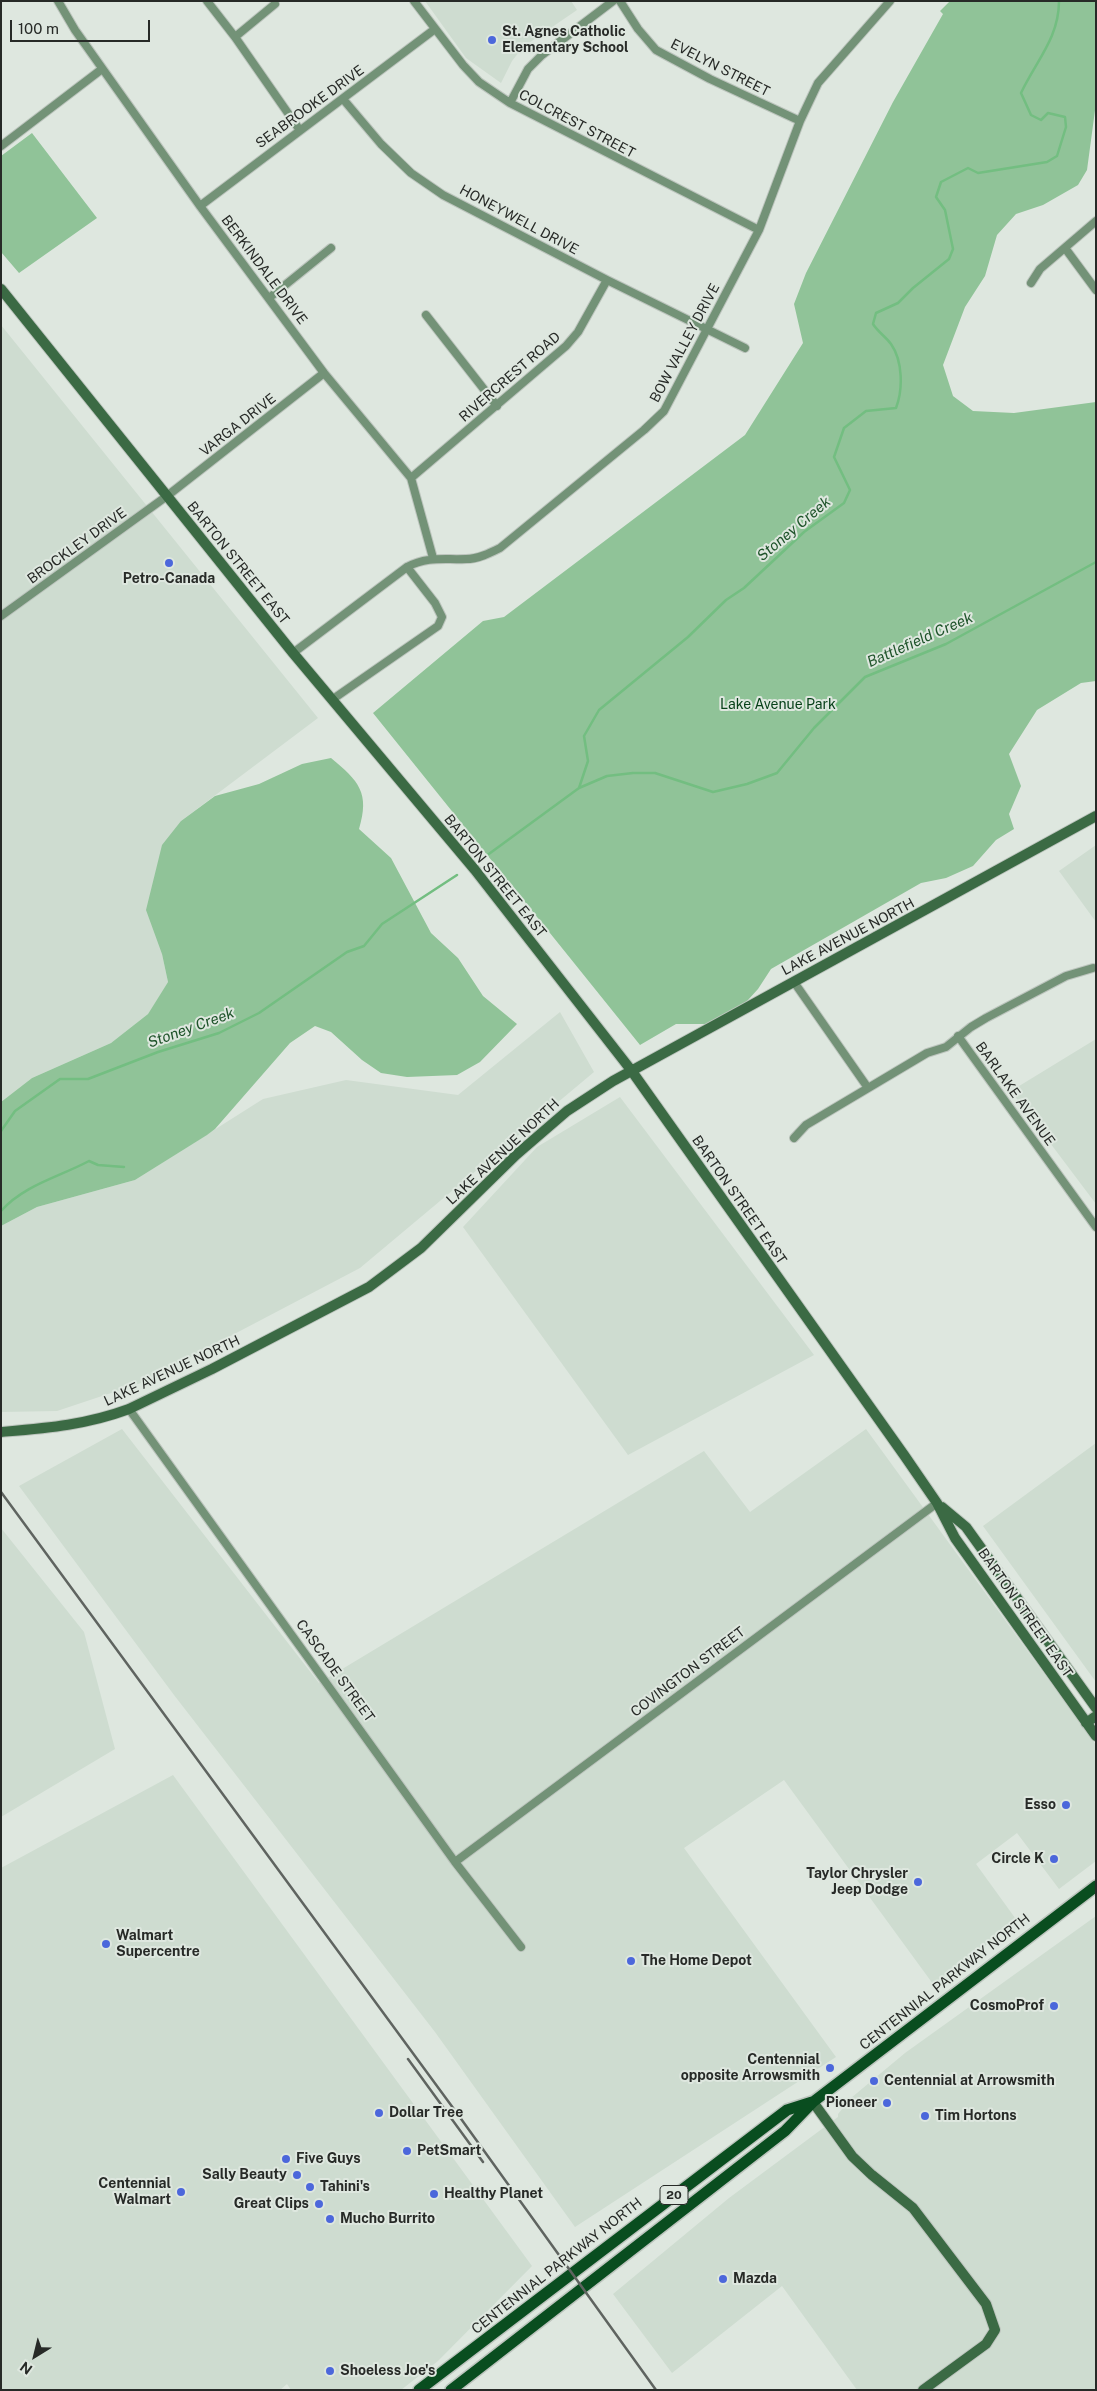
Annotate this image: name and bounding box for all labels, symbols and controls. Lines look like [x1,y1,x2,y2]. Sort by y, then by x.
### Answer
scale bar [12,10,152,42]
text: 100 m [18,20,59,37]
place label: St. Agnes Catholic Elementary School [502,24,629,56]
marker: St. Agnes Catholic Elementary School [486,34,498,46]
street label: EVELYN STREET [668,36,772,100]
street label: SEABROOKE DRIVE [252,62,368,152]
street label: COLCREST STREET [516,86,638,162]
street label: HONEYWELL DRIVE [457,181,581,259]
street label: BERKINDALE DRIVE [217,212,311,328]
street label: BOW VALLEY DRIVE [647,281,723,405]
street label: RIVERCREST ROAD [456,329,564,425]
street label: VARGA DRIVE [197,390,279,460]
water label: Stoney Creek [753,493,835,565]
street label: BARTON STREET EAST [183,498,293,628]
street label: BROCKLEY DRIVE [24,504,130,588]
marker: Petro-Canada [163,557,175,569]
place label: Petro-Canada [123,571,215,587]
water label: Battlefield Creek [864,609,976,671]
park label: Lake Avenue Park [720,697,836,713]
street label: BARTON STREET EAST [440,811,550,941]
street label: LAKE AVENUE NORTH [779,895,917,979]
water label: Stoney Creek [145,1004,237,1052]
street label: BARLAKE AVENUE [972,1039,1058,1149]
street label: LAKE AVENUE NORTH [443,1095,563,1209]
street label: BARTON STREET EAST [688,1132,790,1268]
street label: LAKE AVENUE NORTH [101,1332,243,1410]
street label: BARTON STREET EAST [974,1545,1076,1681]
street label: CASCADE STREET [292,1617,378,1725]
street label: COVINGTON STREET [628,1624,748,1720]
place label: Esso [1024,1797,1056,1813]
marker: Esso [1060,1799,1072,1811]
place label: Circle K [991,1851,1044,1867]
marker: Circle K [1048,1853,1060,1865]
place label: Taylor Chrysler Jeep Dodge [806,1866,908,1898]
marker: Taylor Chrysler Jeep Dodge [912,1876,924,1888]
street label: CENTENNIAL PARKWAY NORTH [857,1910,1033,2054]
place label: Walmart Supercentre [116,1928,200,1960]
marker: Walmart Supercentre [100,1938,112,1950]
place label: The Home Depot [641,1953,752,1969]
marker: The Home Depot [625,1955,637,1967]
place label: CosmoProf [970,1998,1044,2014]
marker: CosmoProf [1048,2000,1060,2012]
place label: Centennial opposite Arrowsmith [681,2052,820,2084]
marker: Centennial opposite Arrowsmith [824,2062,836,2074]
place label: Centennial at Arrowsmith [884,2073,1055,2089]
marker: Centennial at Arrowsmith [868,2075,880,2087]
place label: Pioneer [826,2095,877,2111]
marker: Pioneer [881,2097,893,2109]
place label: Dollar Tree [389,2105,463,2121]
marker: Dollar Tree [373,2107,385,2119]
place label: Tim Hortons [935,2108,1017,2124]
marker: Tim Hortons [919,2110,931,2122]
place label: PetSmart [417,2143,481,2159]
marker: PetSmart [401,2145,413,2157]
place label: Five Guys [296,2151,361,2167]
marker: Five Guys [280,2153,292,2165]
place label: Sally Beauty [202,2167,287,2183]
marker: Sally Beauty [291,2169,303,2181]
place label: Centennial Walmart [98,2176,171,2208]
place label: Tahini's [320,2179,370,2195]
marker: Tahini's [304,2181,316,2193]
marker: Centennial Walmart [175,2186,187,2198]
place label: Healthy Planet [444,2186,543,2202]
road number: 20 [660,2186,688,2204]
marker: Healthy Planet [428,2188,440,2200]
street label: CENTENNIAL PARKWAY NORTH [469,2194,645,2338]
place label: Great Clips [234,2196,309,2212]
marker: Great Clips [313,2198,325,2210]
place label: Mucho Burrito [340,2211,435,2227]
marker: Mucho Burrito [324,2213,336,2225]
place label: Mazda [733,2271,777,2287]
marker: Mazda [717,2273,729,2285]
north arrow [10,2331,60,2381]
text: N [17,2358,35,2378]
place label: Shoeless Joe's [340,2363,435,2379]
marker: Shoeless Joe's [324,2365,336,2377]

